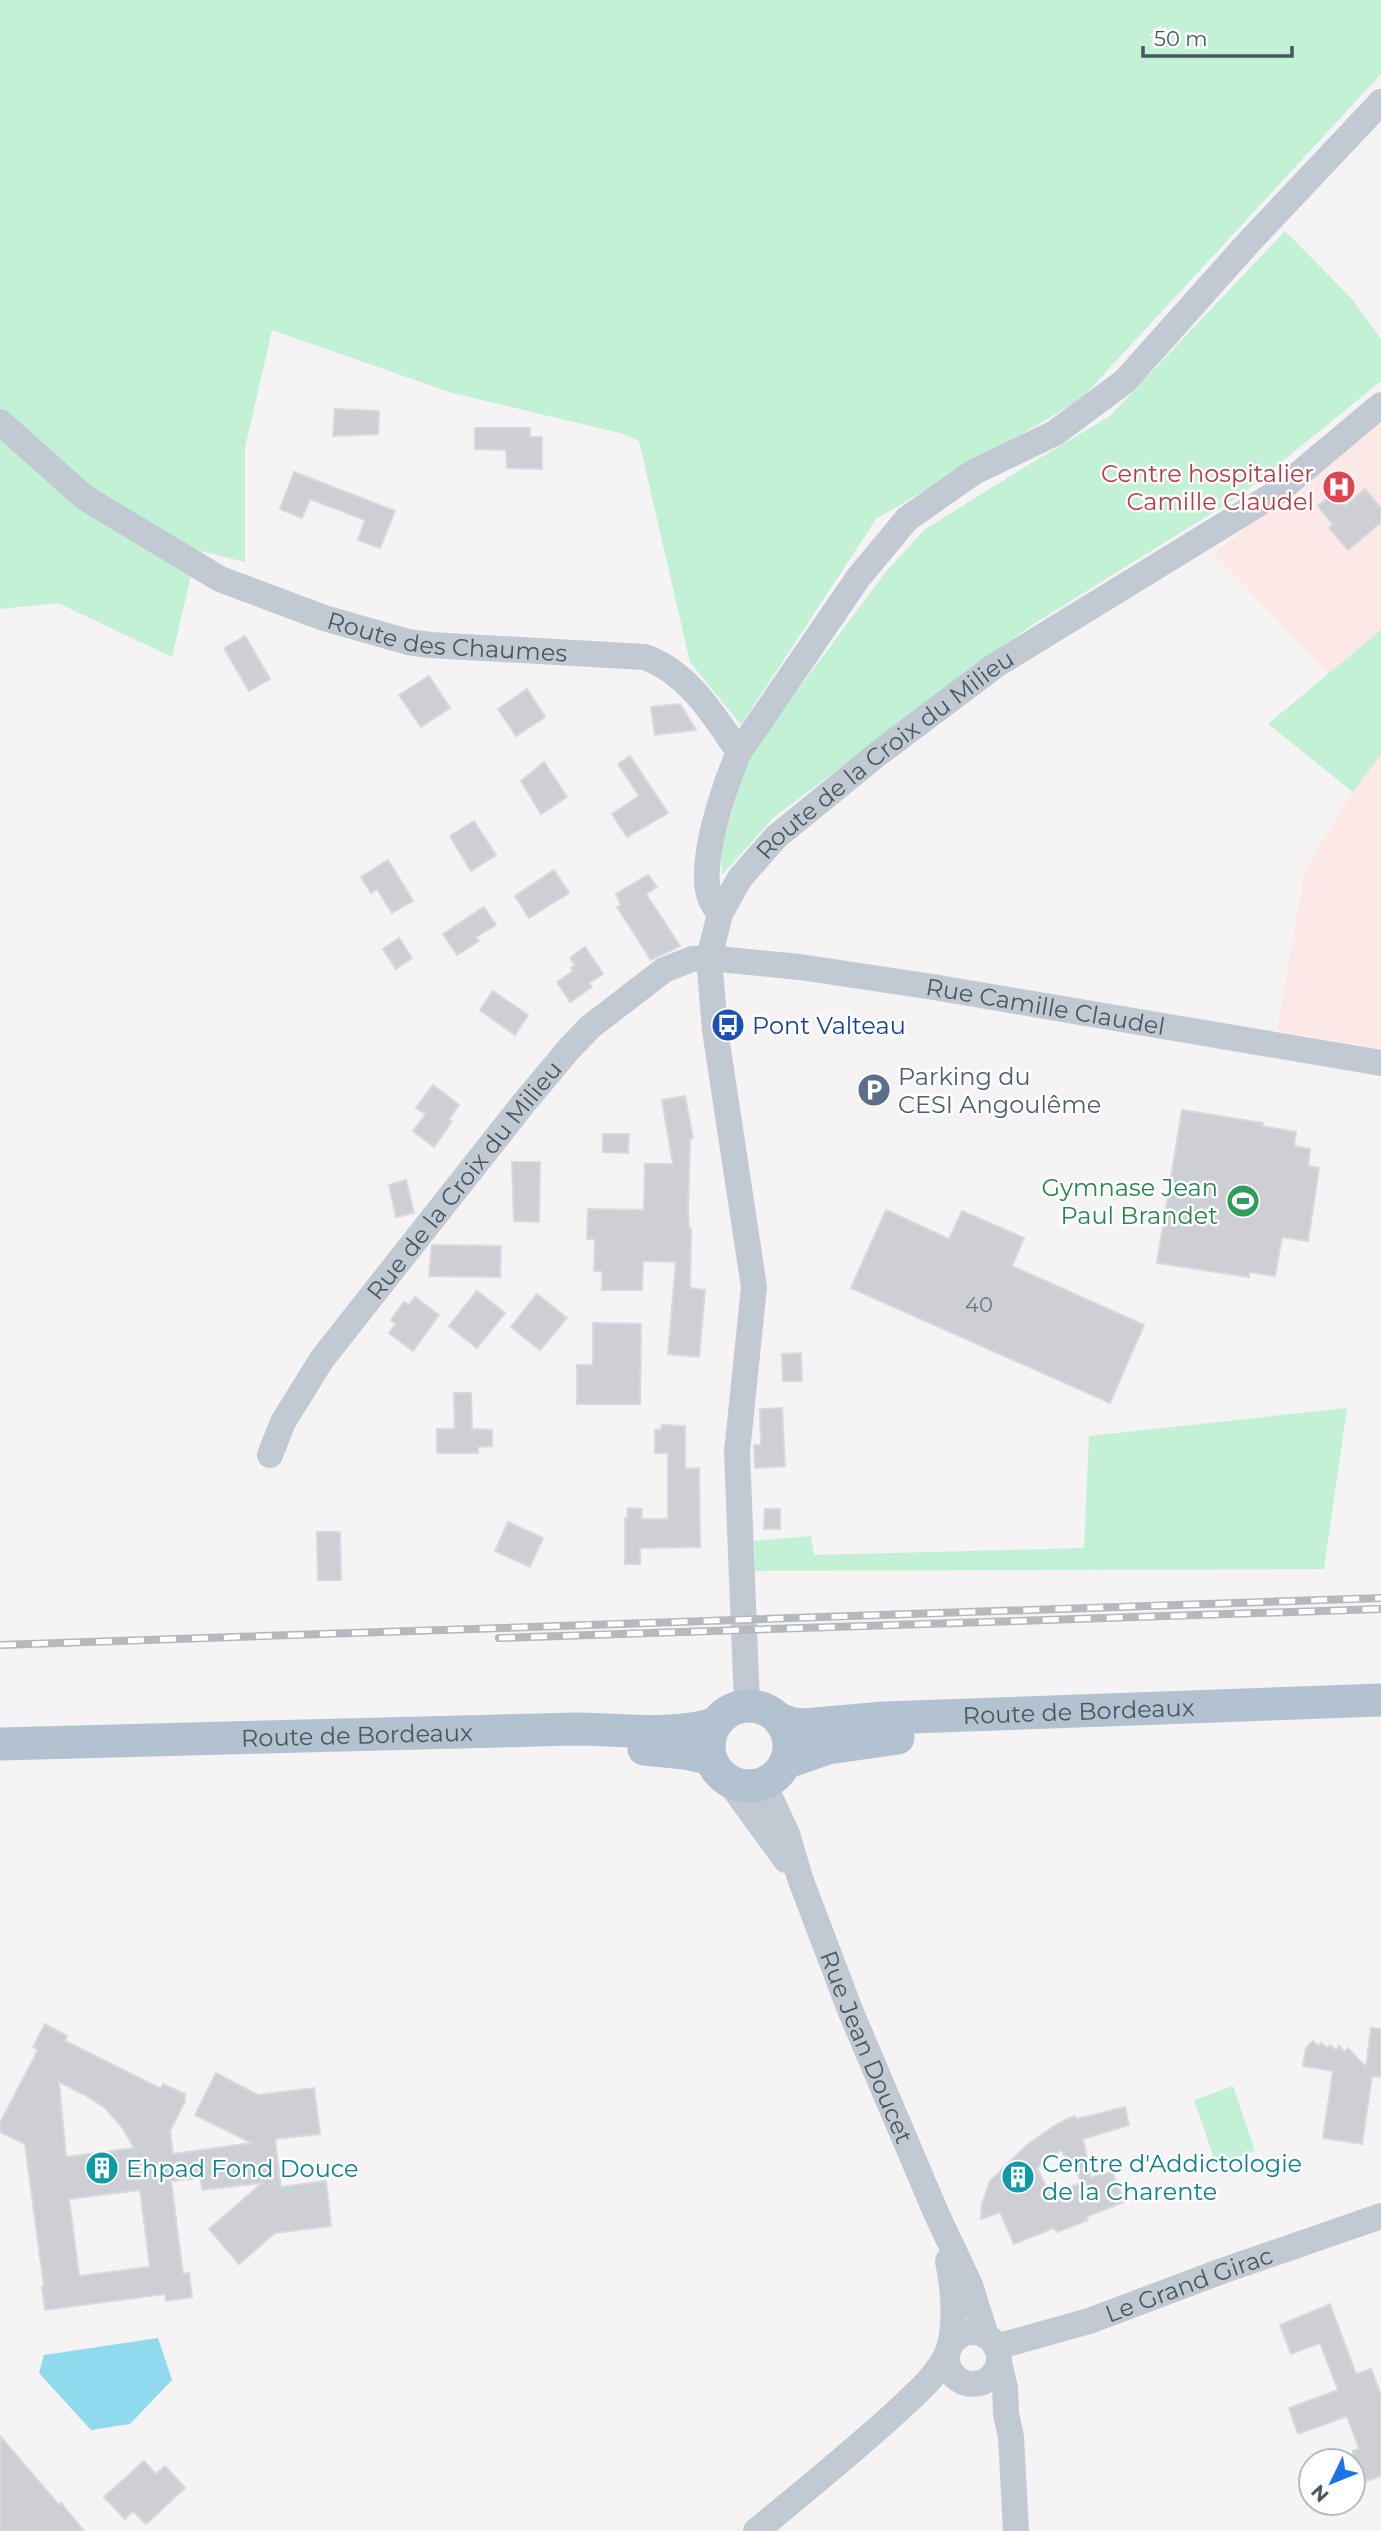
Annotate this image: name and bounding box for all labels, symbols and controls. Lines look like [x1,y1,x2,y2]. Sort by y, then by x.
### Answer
scale bar [1143,14,1292,58]
text: 50 m [1154,26,1208,51]
place label: Centre hospitalier Camille Claudel [1101,459,1314,516]
hospital icon: Centre hospitalier Camille Claudel [1320,468,1358,506]
street label: Route des Chaumes [324,605,568,667]
street label: Route de la Croix du Milieu [749,643,1019,865]
street label: Rue Camille Claudel [924,972,1167,1041]
bus stop icon: Pont Valteau [709,1006,747,1044]
place label: Pont Valteau [752,1011,906,1040]
street label: Rue de la Croix du Milieu [360,1055,568,1305]
place label: Parking du CESI Angoulême [898,1062,1101,1119]
parking icon: Parking du CESI Angoulême [855,1071,893,1109]
place label: Gymnase Jean Paul Brandet [1042,1173,1218,1230]
sports icon: Gymnase Jean Paul Brandet [1224,1182,1262,1220]
house number: 40 [965,1292,993,1317]
street label: Route de Bordeaux [962,1692,1195,1730]
street label: Route de Bordeaux [241,1717,473,1752]
street label: Rue Jean Doucet [814,1947,919,2148]
building icon: Ehpad Fond Douce [83,2149,121,2187]
place label: Centre d'Addictologie de la Charente [1042,2149,1302,2206]
place label: Ehpad Fond Douce [126,2154,359,2183]
building icon: Centre d'Addictologie de la Charente [999,2158,1037,2196]
street label: Le Grand Girac [1101,2240,1276,2328]
north arrow [1297,2447,1367,2517]
text: N [1306,2480,1334,2507]

